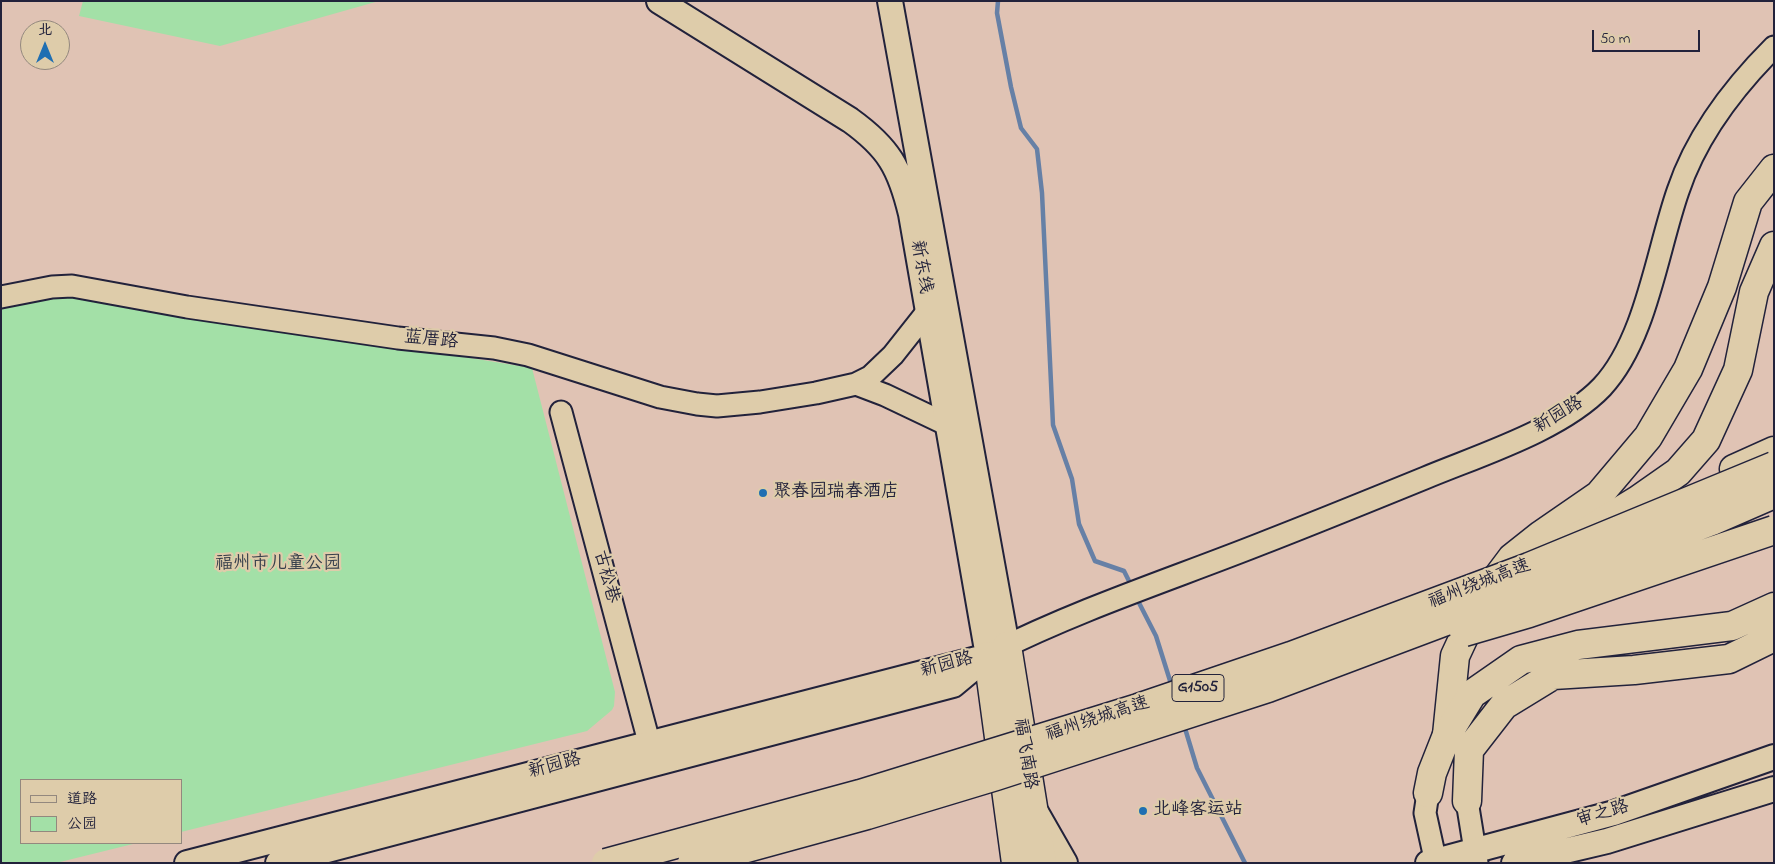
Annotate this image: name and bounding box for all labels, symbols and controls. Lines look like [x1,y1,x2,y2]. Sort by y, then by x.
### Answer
north arrow [20,20,70,70]
text: 北 [38,20,52,41]
scale bar [1595,20,1702,52]
text: 50 m [1600,28,1630,50]
street label: 新东线 [905,239,935,295]
street label: 蓝厝路 [403,327,459,355]
street label: 新园路 [1530,393,1588,439]
place label: 聚春园瑞春酒店 [773,482,899,504]
marker: 聚春园瑞春酒店 [757,487,769,499]
street label: 古松巷 [588,548,622,606]
park label: 福州市儿童公园 [215,554,341,576]
street label: 福州绕城高速 [1426,556,1534,614]
street label: 新园路 [918,649,976,683]
road number: G1505 [1172,674,1224,701]
street label: 福州绕城高速 [1043,693,1153,747]
street label: 福飞南路 [1008,717,1040,791]
street label: 新园路 [526,750,584,784]
legend [20,779,182,844]
text: 道路 [67,788,97,810]
street label: 审之路 [1574,797,1632,833]
place label: 北峰客运站 [1153,800,1243,822]
marker: 北峰客运站 [1137,805,1149,817]
text: 公园 [67,813,97,835]

